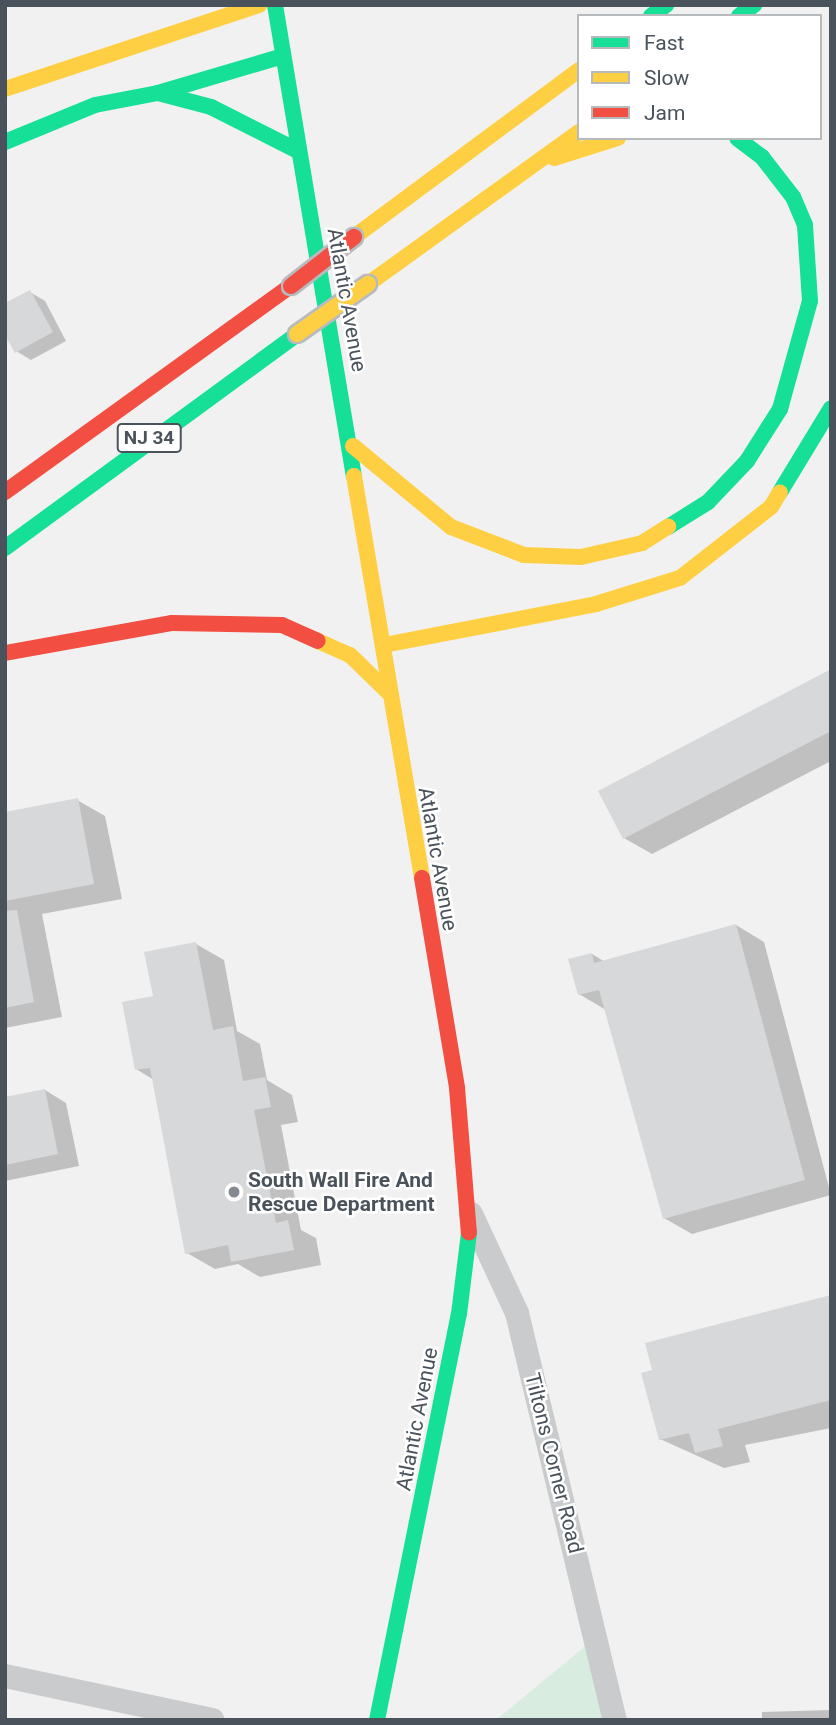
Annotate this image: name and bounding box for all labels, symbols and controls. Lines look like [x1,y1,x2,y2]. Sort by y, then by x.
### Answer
legend [577,14,822,140]
text: Fast [644,31,684,55]
text: Slow [644,66,689,90]
text: Jam [644,101,685,125]
street label: Atlantic Avenue [322,226,372,374]
road number: NJ 34 [116,422,182,453]
street label: Atlantic Avenue [413,785,463,933]
place label: South Wall Fire And Rescue Department [248,1167,435,1217]
marker: South Wall Fire And Rescue Department [226,1184,242,1200]
street label: Atlantic Avenue [391,1345,443,1493]
street label: Tiltons Corner Road [519,1370,589,1556]

